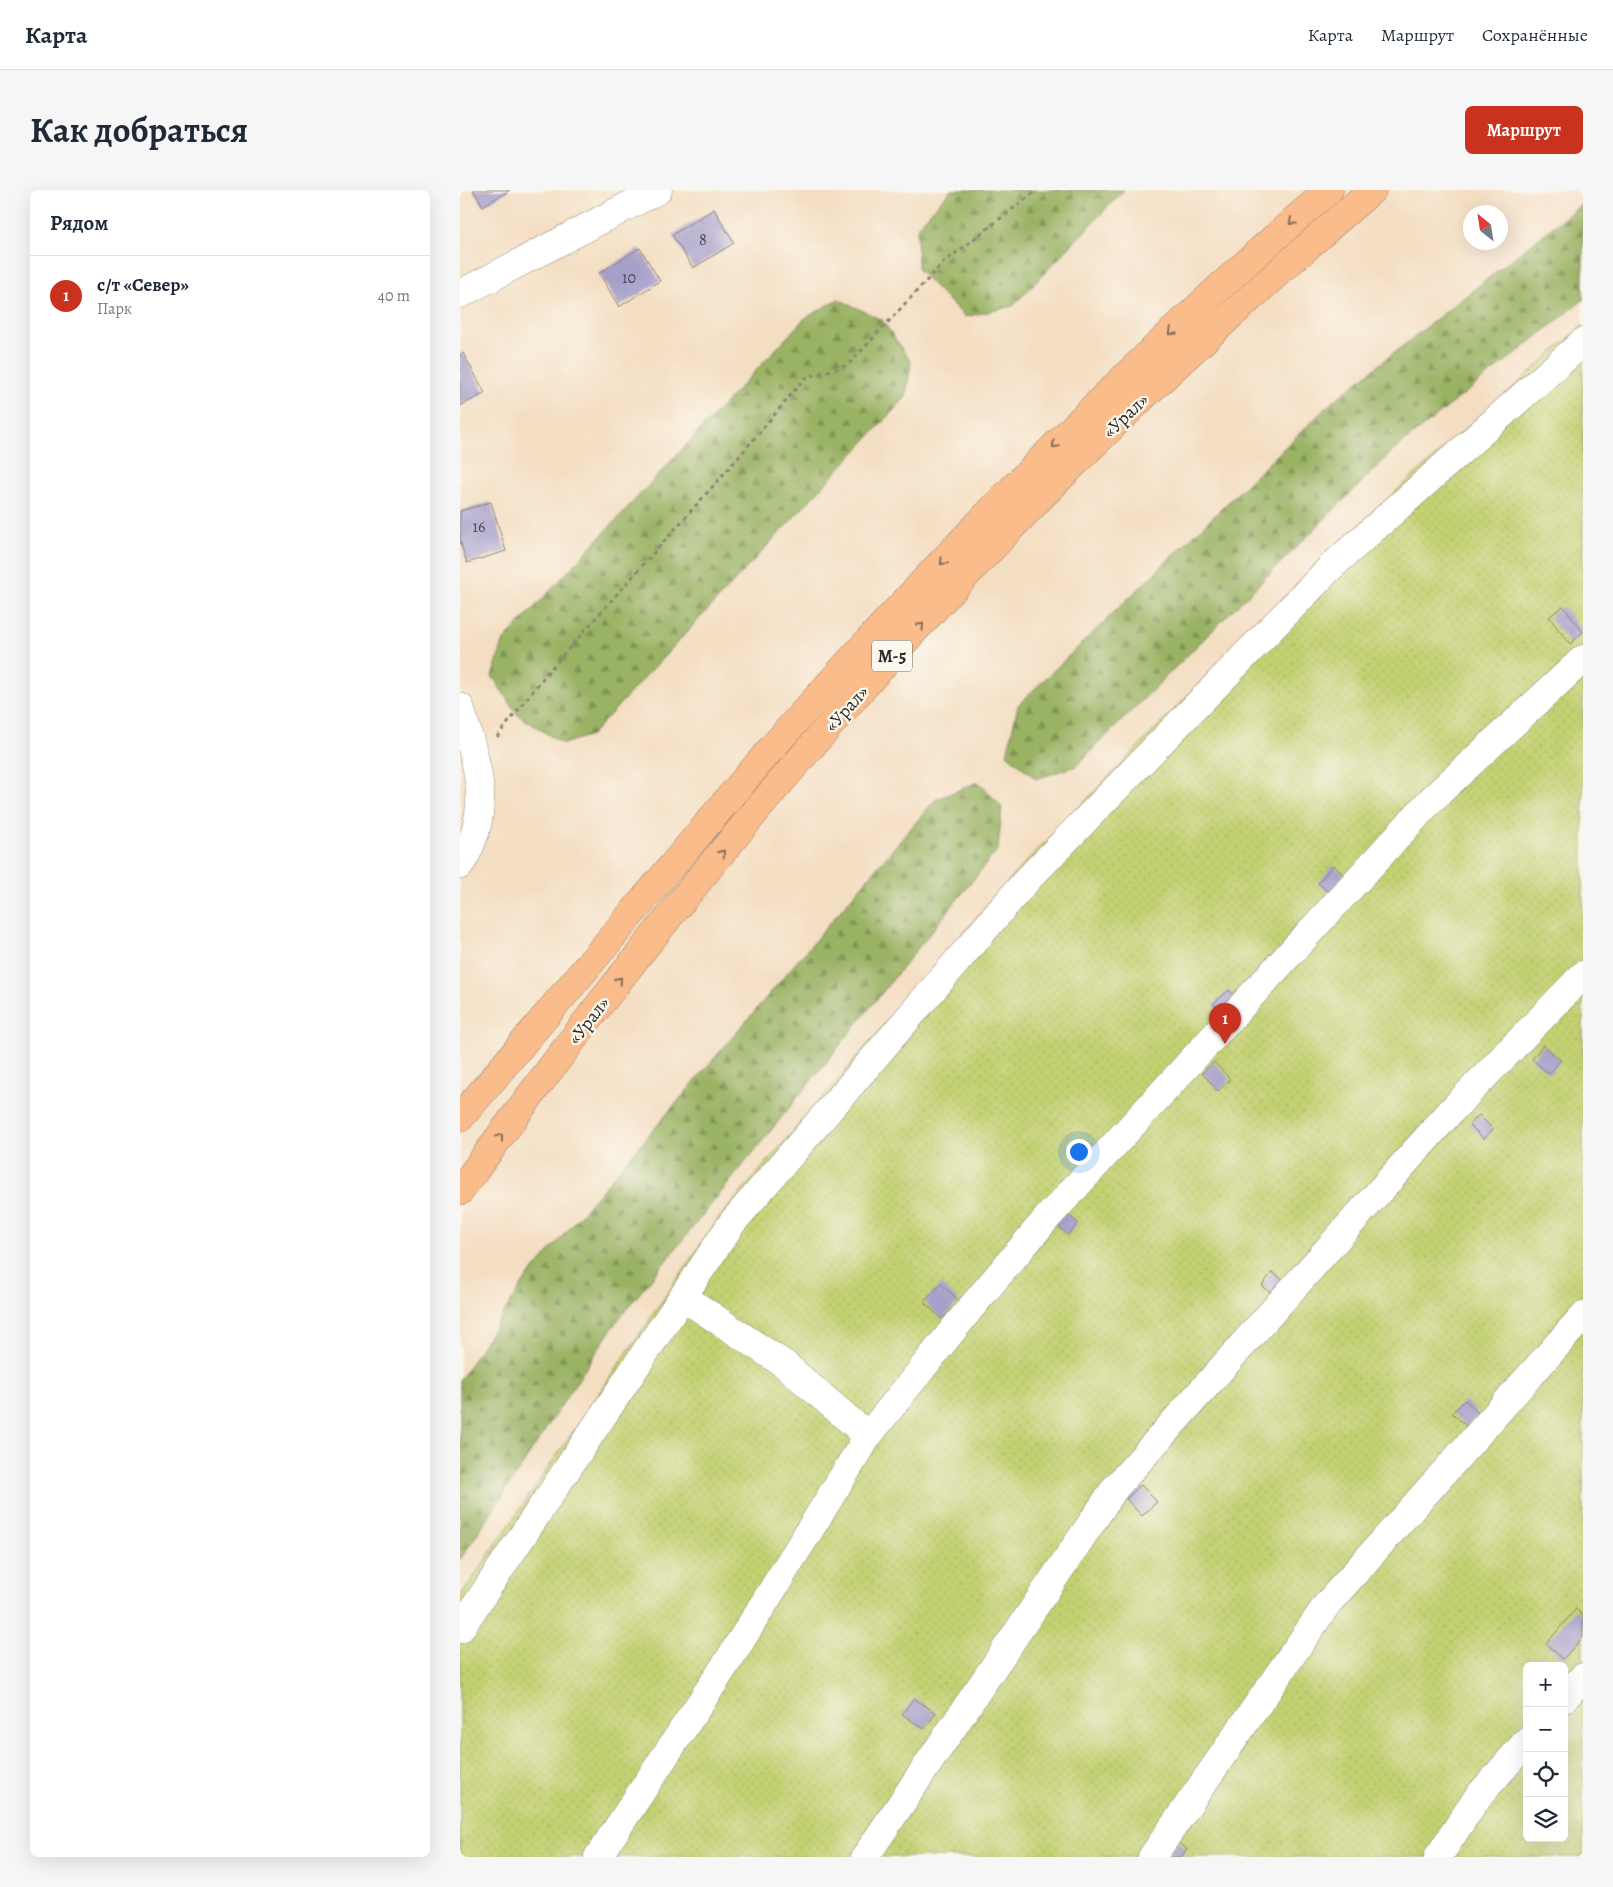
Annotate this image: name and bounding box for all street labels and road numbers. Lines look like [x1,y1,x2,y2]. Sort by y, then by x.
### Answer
street label: «Урал» [1097,387,1154,444]
road number: М-5 [872,641,912,672]
street label: «Урал» [819,680,875,738]
street label: «Урал» [562,991,616,1050]

